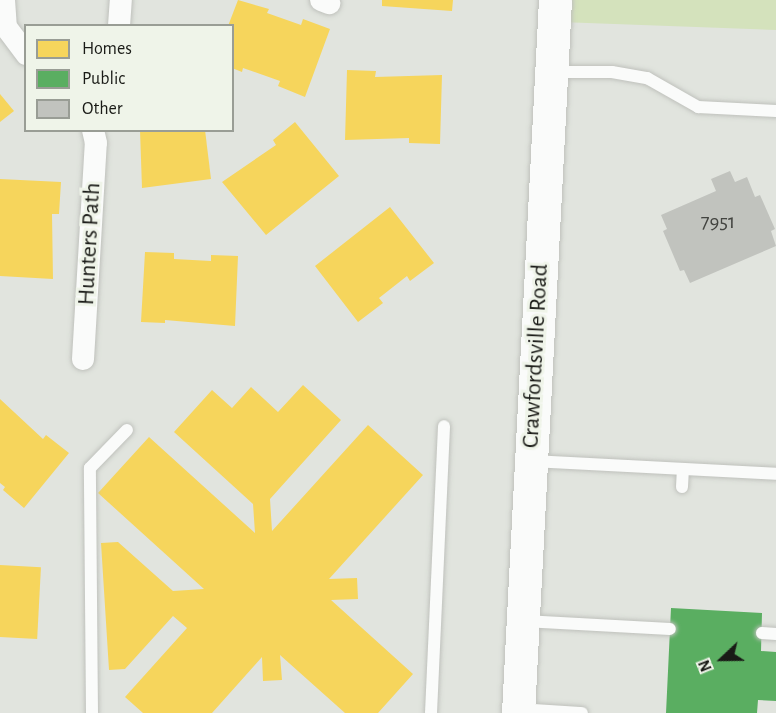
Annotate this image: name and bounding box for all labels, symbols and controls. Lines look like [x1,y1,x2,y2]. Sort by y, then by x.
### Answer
legend [24,24,234,132]
text: Homes [82,40,132,58]
text: Public [82,70,125,88]
text: Other [82,100,123,118]
street label: Hunters Path [72,182,108,306]
house number: 7951 [701,209,735,235]
street label: Crawfordsville Road [517,263,555,449]
north arrow [692,629,752,689]
text: N [696,658,715,674]

